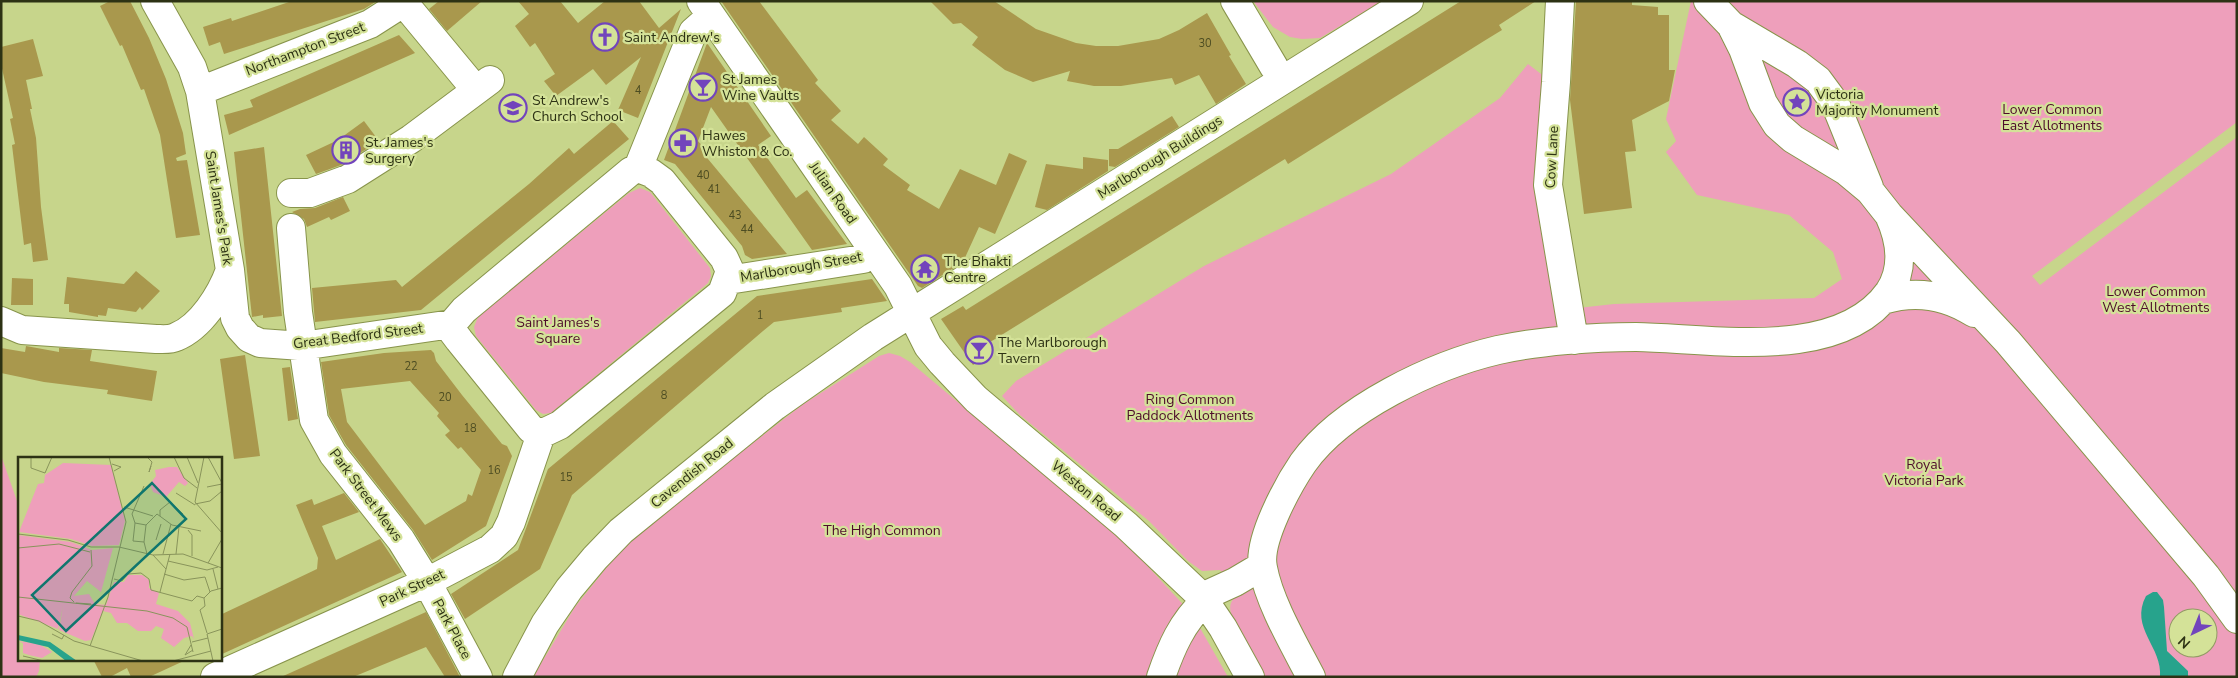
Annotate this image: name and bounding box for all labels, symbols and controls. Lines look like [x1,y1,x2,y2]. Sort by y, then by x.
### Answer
street label: Northampton Street [243,17,367,80]
church icon: Saint Andrew's [590,22,620,52]
place label: Saint Andrew's [624,28,720,47]
house number: 30 [1198,36,1212,51]
place label: St James Wine Vaults [722,70,800,105]
bar icon: St James Wine Vaults [688,72,718,102]
house number: 4 [635,83,642,98]
place label: Victoria Majority Monument [1815,85,1938,120]
place icon: Victoria Majority Monument [1782,87,1812,117]
place label: St Andrew's Church School [532,91,624,126]
school or university icon: St Andrew's Church School [498,93,528,123]
park label: Lower Common East Allotments [2002,100,2103,135]
street label: Marlborough Buildings [1094,111,1226,203]
street label: Cow Lane [1541,125,1563,189]
place label: Hawes Whiston & Co. [702,126,792,161]
pharmacy icon: Hawes Whiston & Co. [668,128,698,158]
place label: St. James's Surgery [365,133,434,168]
building icon: St. James's Surgery [331,135,361,165]
street label: Saint James's Park [201,150,238,267]
street label: Julian Road [804,158,861,228]
house number: 40 [696,168,710,183]
house number: 41 [707,182,721,197]
house number: 43 [728,208,742,223]
house number: 44 [740,222,754,237]
street label: Marlborough Street [739,247,863,287]
place label: The Bhakti Centre [944,252,1011,287]
temple icon: The Bhakti Centre [910,254,940,284]
park label: Lower Common West Allotments [2102,282,2210,317]
house number: 1 [757,308,763,323]
park label: Saint James's Square [516,313,600,348]
street label: Great Bedford Street [292,319,424,353]
place label: The Marlborough Tavern [998,333,1107,368]
bar icon: The Marlborough Tavern [964,335,994,365]
house number: 22 [404,359,418,374]
house number: 8 [661,388,668,403]
house number: 20 [438,390,452,405]
park label: Ring Common Paddock Allotments [1126,390,1254,425]
house number: 18 [463,421,477,436]
street label: Cavendish Road [647,434,737,512]
street label: Park Street Mews [325,445,407,545]
park label: Royal Victoria Park [1883,455,1965,490]
street label: Weston Road [1047,456,1125,526]
inset map [18,457,221,660]
house number: 16 [487,463,501,478]
house number: 15 [559,470,573,485]
park label: The High Common [823,521,941,540]
street label: Park Street [376,565,448,611]
street label: Park Place [428,595,476,663]
north arrow [2168,608,2218,658]
text: N [2174,632,2195,653]

